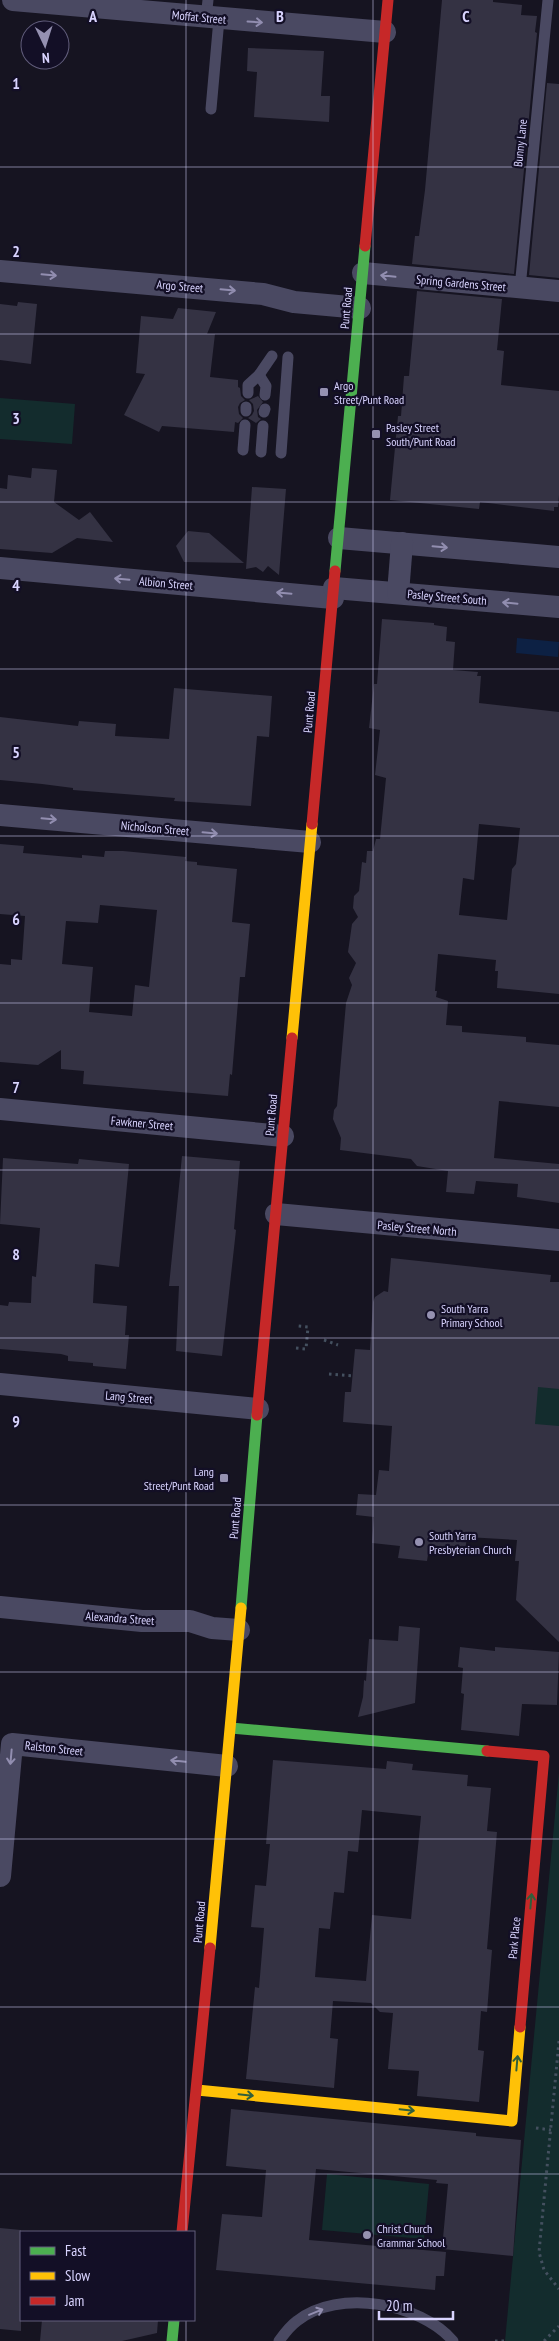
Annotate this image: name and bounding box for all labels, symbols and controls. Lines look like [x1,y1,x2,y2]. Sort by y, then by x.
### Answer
text: A [88,6,98,26]
text: B [276,6,284,26]
text: C [462,6,470,26]
street label: Moffat Street [171,7,227,27]
one-way arrow [247,17,263,27]
north arrow [20,20,70,70]
text: N [42,49,50,67]
text: 1 [12,73,20,93]
street label: Bunny Lane [510,118,530,168]
text: 2 [12,241,20,261]
one-way arrow [40,270,56,280]
one-way arrow [381,271,397,281]
street label: Spring Gardens Street [415,272,507,294]
street label: Argo Street [156,276,205,296]
one-way arrow [220,286,236,295]
street label: Punt Road [337,286,355,330]
place label: Argo Street/Punt Road [334,378,404,407]
marker: Argo Street/Punt Road [318,386,330,398]
text: 3 [12,408,20,428]
place label: Pasley Street South/Punt Road [386,420,456,449]
marker: Pasley Street South/Punt Road [370,428,382,440]
one-way arrow [431,542,447,551]
street label: Albion Street [138,573,194,593]
one-way arrow [115,574,131,584]
text: 4 [12,575,20,595]
street label: Pasley Street South [407,586,487,608]
one-way arrow [277,588,293,598]
one-way arrow [503,598,519,608]
street label: Punt Road [300,690,318,734]
text: 5 [12,742,20,762]
one-way arrow [40,814,56,824]
street label: Nicholson Street [120,818,190,839]
one-way arrow [202,828,218,838]
text: 6 [12,909,20,929]
text: 7 [12,1077,20,1097]
street label: Punt Road [262,1093,280,1137]
street label: Fawkner Street [110,1113,174,1133]
street label: Pasley Street North [377,1217,457,1239]
text: 8 [12,1244,20,1264]
place label: South Yarra Primary School [441,1301,503,1330]
marker: South Yarra Primary School [425,1309,437,1321]
street label: Lang Street [105,1387,154,1407]
text: 9 [12,1411,20,1431]
place label: Lang Street/Punt Road [144,1464,214,1493]
marker: Lang Street/Punt Road [218,1472,230,1484]
street label: Punt Road [226,1496,244,1540]
place label: South Yarra Presbyterian Church [429,1528,511,1557]
marker: South Yarra Presbyterian Church [413,1536,425,1548]
street label: Alexandra Street [85,1608,156,1628]
street label: Ralston Street [24,1737,85,1759]
one-way arrow [6,1749,16,1765]
one-way arrow [171,1756,187,1766]
one-way arrow [526,1894,536,1910]
street label: Punt Road [190,1900,208,1944]
street label: Park Place [505,1916,523,1960]
one-way arrow [512,2056,522,2072]
one-way arrow [237,2090,253,2099]
one-way arrow [399,2106,415,2115]
place label: Christ Church Grammar School [377,2221,445,2250]
marker: Christ Church Grammar School [361,2229,373,2241]
legend [20,2231,195,2321]
text: Fast [65,2241,86,2260]
text: Slow [65,2266,90,2285]
scale bar [379,2288,453,2320]
text: Jam [64,2291,84,2310]
text: 20 m [386,2296,412,2315]
one-way arrow [308,2306,323,2316]

